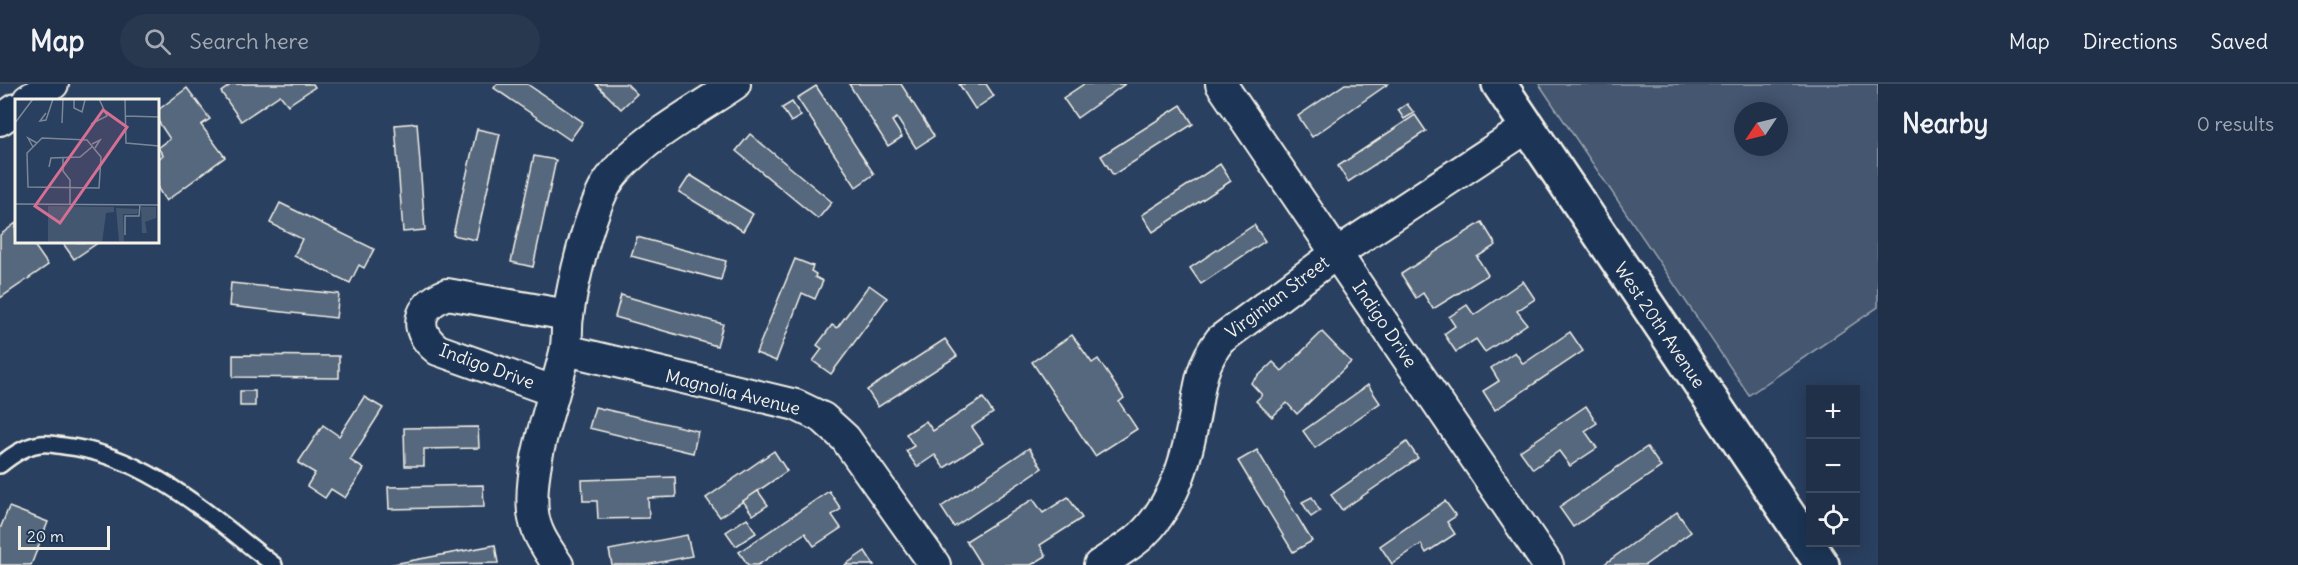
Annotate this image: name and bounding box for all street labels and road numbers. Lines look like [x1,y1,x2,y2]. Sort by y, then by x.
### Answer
street label: Virginian Street [1221,251,1333,343]
street label: West 20th Avenue [1609,258,1711,392]
street label: Indigo Drive [1348,276,1422,372]
street label: Indigo Drive [436,338,538,394]
street label: Magnolia Avenue [663,364,803,420]

